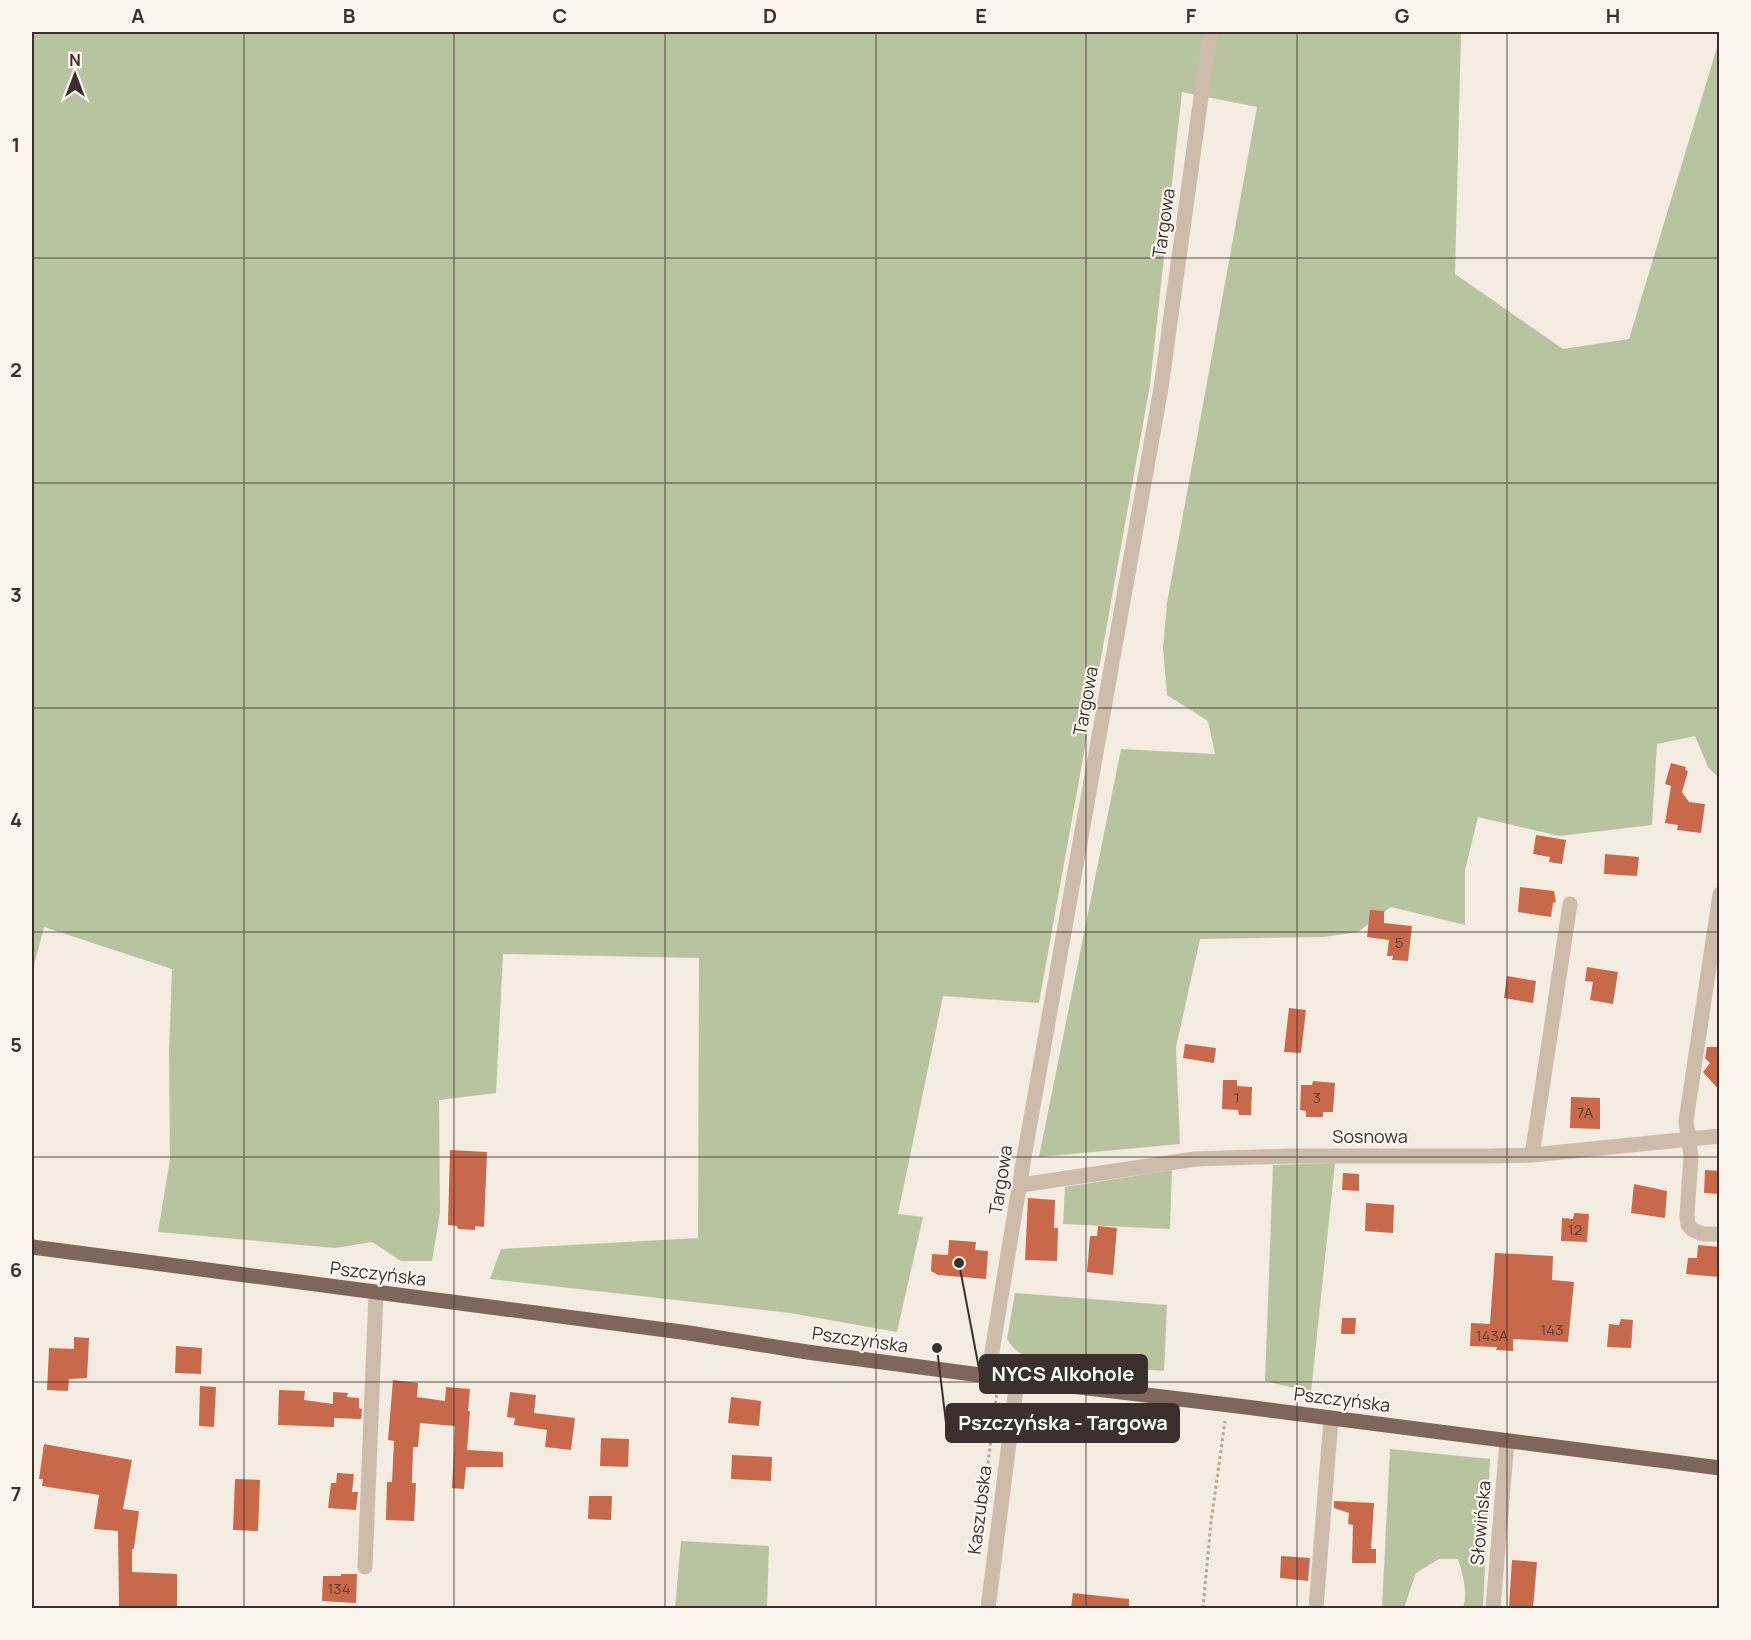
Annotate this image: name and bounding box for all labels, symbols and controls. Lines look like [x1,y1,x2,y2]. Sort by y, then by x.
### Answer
text: A [131,2,145,29]
text: B [343,2,356,29]
text: C [553,2,567,29]
text: D [763,2,777,29]
text: E [975,2,987,29]
text: F [1186,2,1197,29]
text: G [1395,2,1410,29]
text: H [1606,2,1620,29]
north arrow [45,45,105,105]
text: N [69,49,81,71]
text: 1 [12,131,20,158]
street label: Targowa [1146,187,1180,259]
text: 2 [10,356,22,383]
text: 3 [10,581,22,608]
street label: Targowa [1067,664,1103,737]
text: 4 [10,806,22,833]
house number: 5 [1395,932,1403,953]
text: 5 [10,1031,22,1058]
house number: 1 [1234,1087,1240,1108]
house number: 3 [1313,1087,1321,1108]
house number: 7A [1577,1102,1594,1123]
street label: Sosnowa [1332,1124,1408,1148]
street label: Targowa [983,1143,1017,1216]
house number: 12 [1568,1219,1582,1240]
street label: Pszczyńska [329,1255,428,1291]
text: 6 [10,1256,22,1283]
house number: 143 [1541,1319,1564,1340]
street label: Pszczyńska [810,1320,910,1358]
house number: 143A [1476,1325,1509,1346]
callout: NYCS Alkohole [980,1355,1147,1393]
text: NYCS Alkohole [992,1360,1134,1387]
street label: Pszczyńska [1293,1381,1392,1417]
callout: Pszczyńska - Targowa [946,1404,1179,1442]
text: Pszczyńska - Targowa [958,1409,1168,1436]
street label: Kaszubska [962,1464,996,1556]
text: 7 [11,1480,21,1507]
street label: Słowińska [1464,1480,1496,1566]
house number: 134 [328,1578,351,1599]

